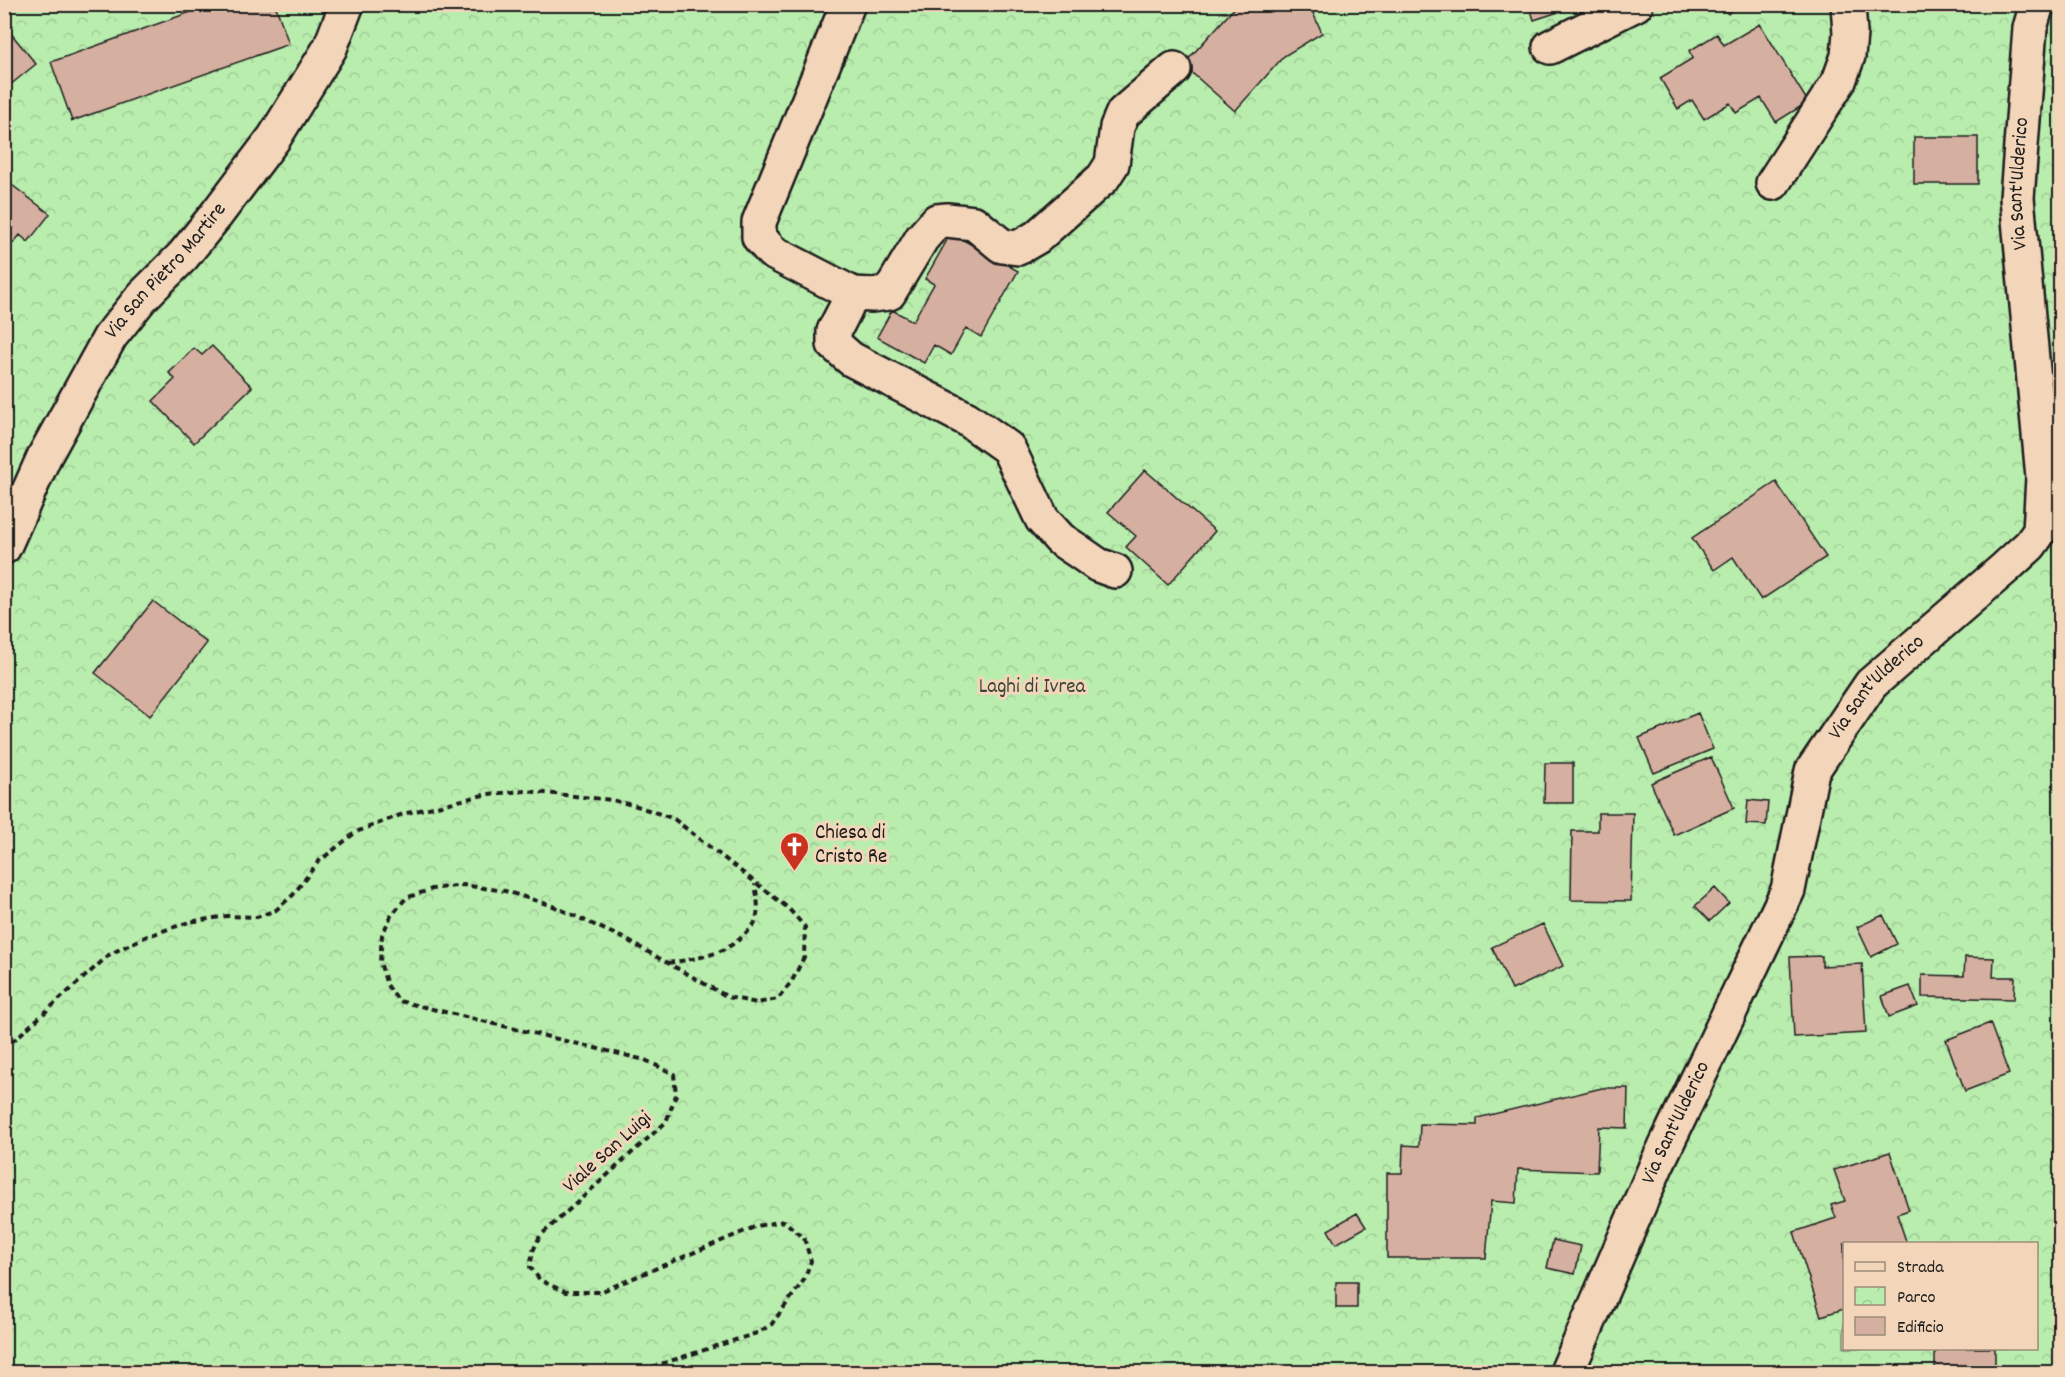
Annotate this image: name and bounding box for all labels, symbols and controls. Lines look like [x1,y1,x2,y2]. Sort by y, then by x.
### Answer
street label: Via Sant'Ulderico [2002,116,2038,251]
street label: Via San Pietro Martire [98,197,235,346]
street label: Via Sant'Ulderico [1822,628,1932,747]
park label: Laghi di Ivrea [979,673,1086,703]
place label: Chiesa di Cristo Re [815,819,887,873]
church icon: Chiesa di Cristo Re [778,830,810,872]
street label: Via Sant'Ulderico [1635,1057,1719,1189]
street label: Viale San Luigi [557,1105,659,1201]
legend [1843,1242,2038,1350]
text: Strada [1897,1256,1944,1281]
text: Parco [1897,1286,1936,1311]
text: Edificio [1897,1316,1944,1341]

